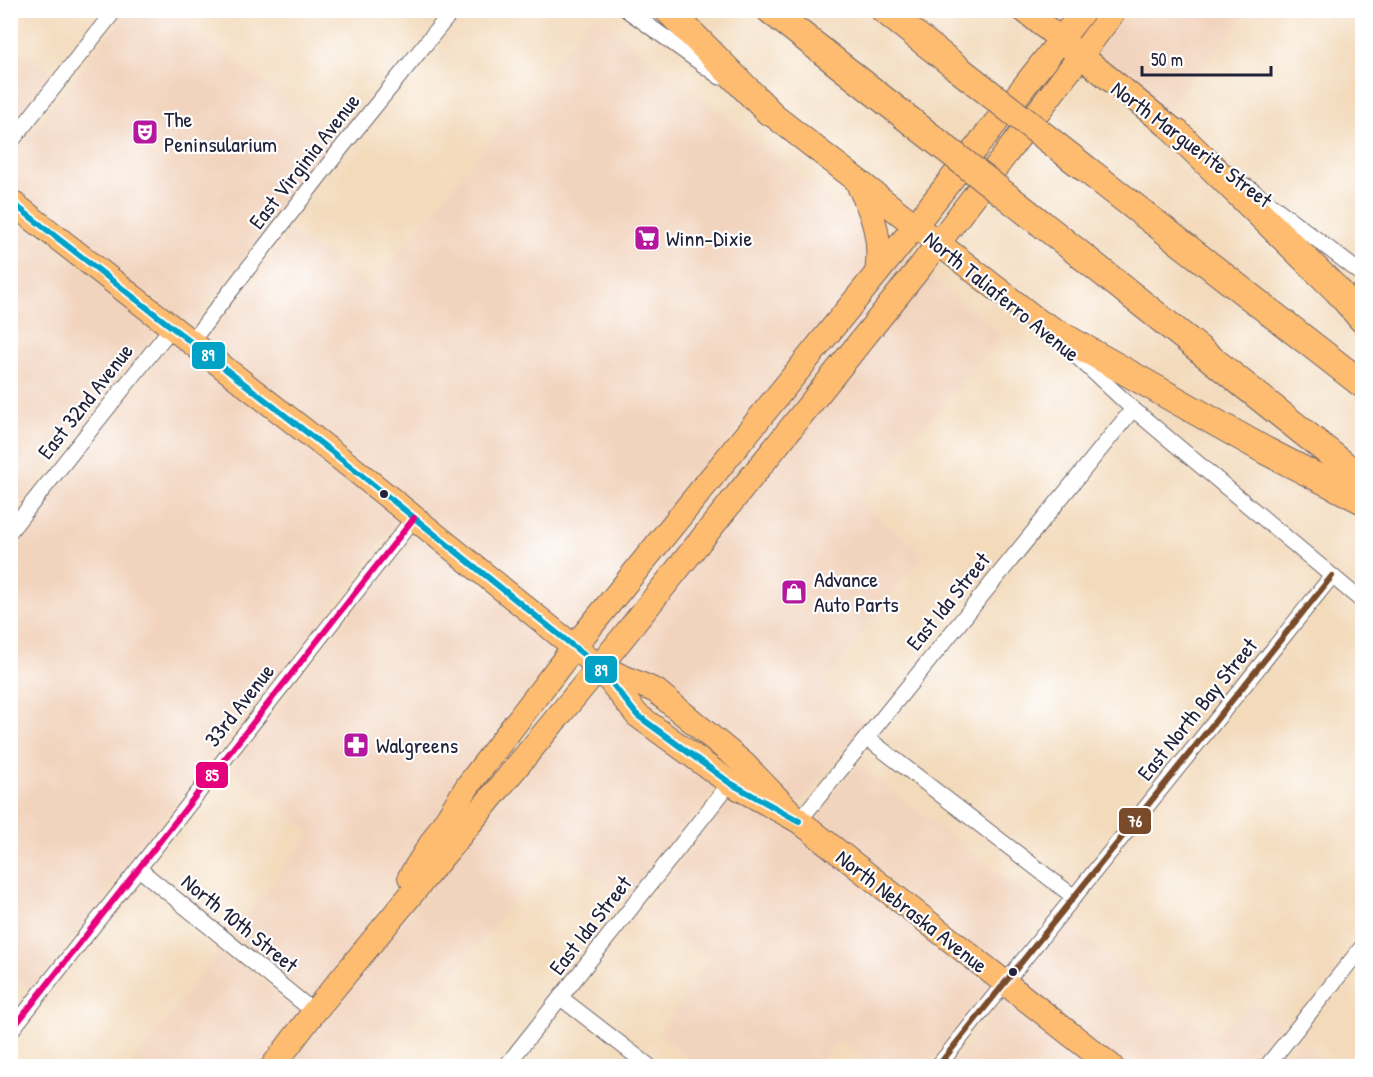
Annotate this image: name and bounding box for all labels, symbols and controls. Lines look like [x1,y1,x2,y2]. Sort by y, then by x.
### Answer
scale bar [1142,39,1271,77]
text: 50 m [1151,47,1183,72]
street label: North Marguerite Street [1105,74,1279,215]
street label: East Virginia Avenue [242,87,367,235]
place label: The Peninsularium [164,104,277,159]
theatre icon: The Peninsularium [130,117,160,147]
supermarket icon: Winn-Dixie [632,223,662,253]
place label: Winn-Dixie [666,223,752,253]
street label: North Taliaferro Avenue [918,224,1086,368]
street label: East 32nd Avenue [30,337,140,465]
line badge: 89 [191,341,226,370]
text: 89 [202,344,215,366]
unlabelled marker [378,488,390,500]
street label: East Ida Street [899,545,997,656]
place label: Advance Auto Parts [814,564,899,619]
shop icon: Advance Auto Parts [779,577,809,607]
street label: East North Bay Street [1130,631,1264,787]
line badge: 89 [584,655,618,684]
street label: 33rd Avenue [197,657,281,753]
text: 89 [595,659,608,681]
pharmacy icon: Walgreens [341,730,371,760]
place label: Walgreens [376,730,458,760]
line badge: 85 [195,761,229,789]
text: 85 [205,764,219,786]
line badge: 76 [1118,807,1152,835]
text: 76 [1127,810,1143,832]
street label: North Nebraska Avenue [830,842,994,980]
street label: North 10th Street [175,867,305,980]
street label: East Ida Street [542,869,638,981]
unlabelled marker [1007,966,1019,978]

